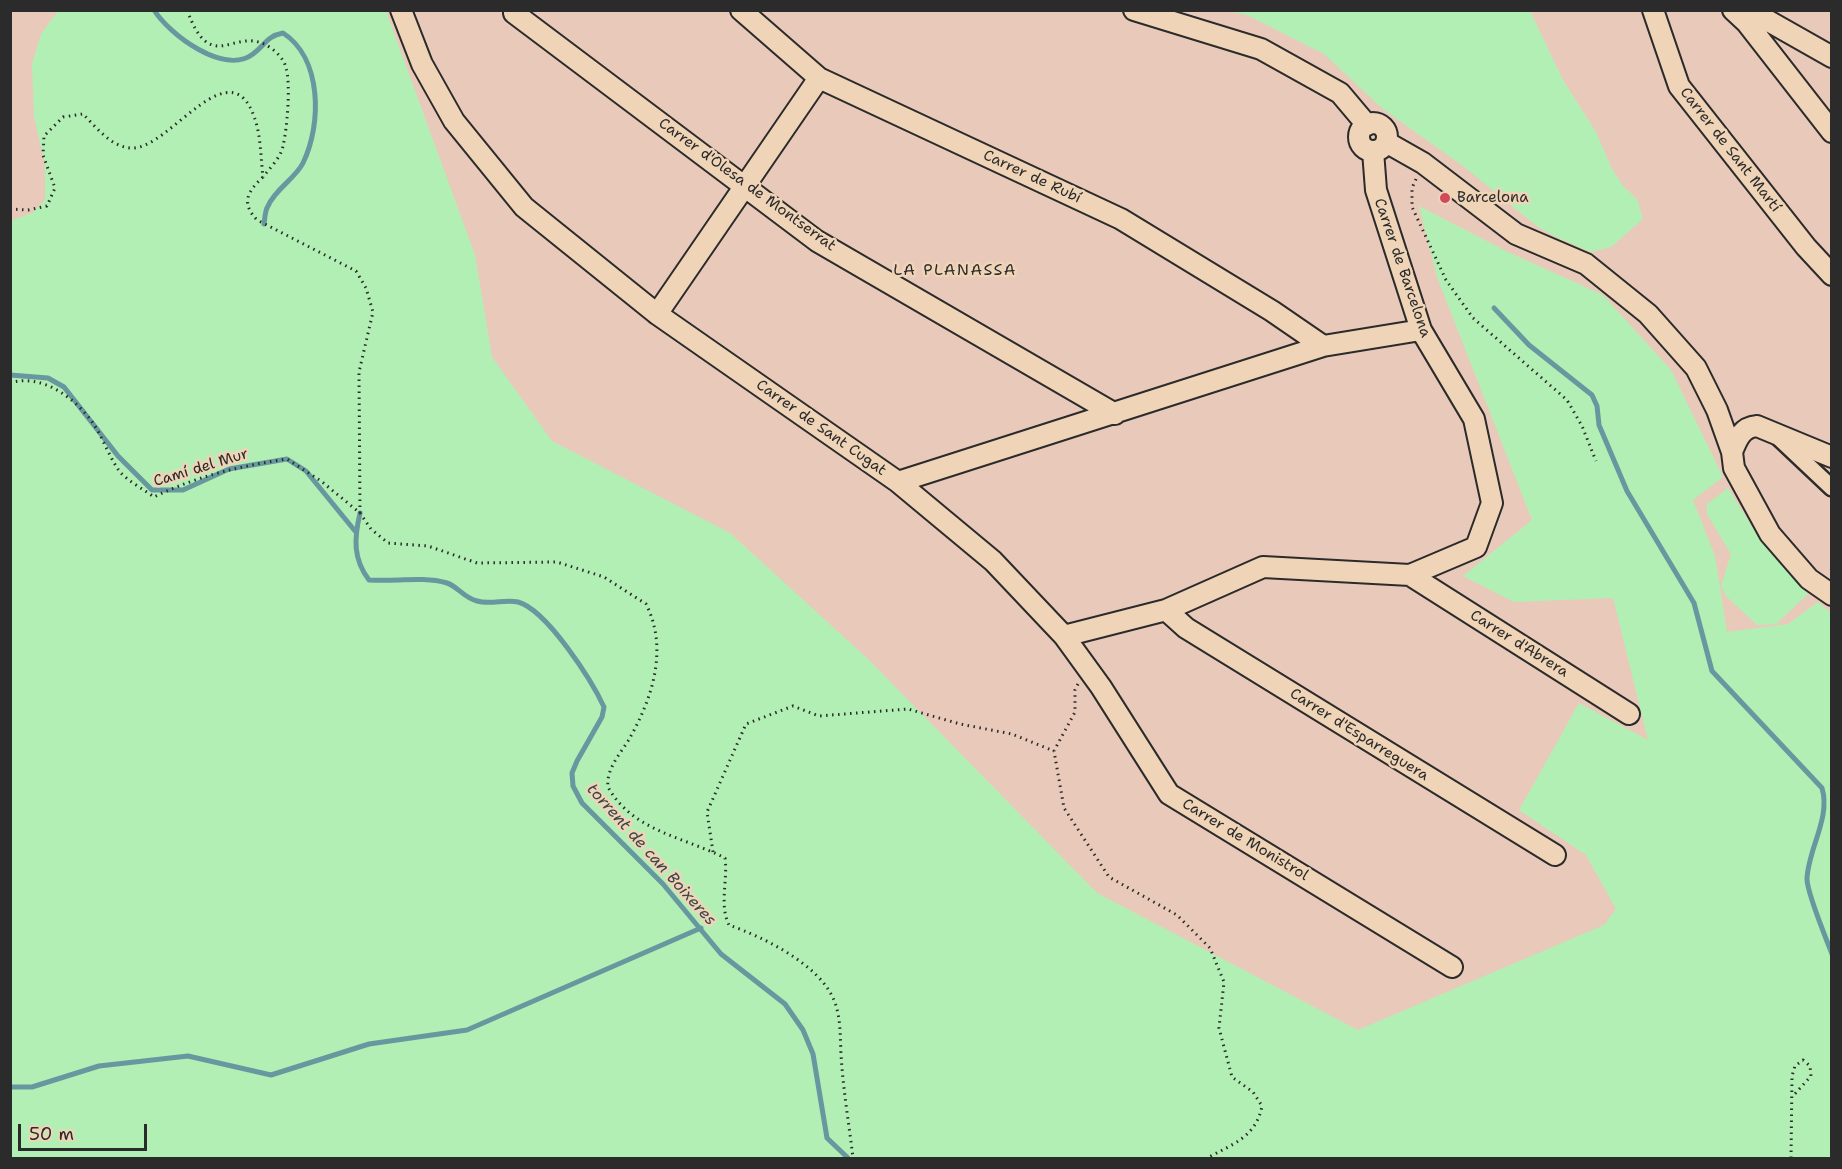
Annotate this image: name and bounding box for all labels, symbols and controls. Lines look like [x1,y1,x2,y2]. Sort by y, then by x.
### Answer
street label: Carrer de Sant Martí [1676,84,1784,216]
street label: Carrer d'Olesa de Montserrat [655,115,839,255]
street label: Carrer de Rubí [980,146,1084,208]
place label: Barcelona [1457,189,1529,207]
marker: Barcelona [1438,191,1452,205]
street label: Carrer de Barcelona [1370,196,1434,340]
district label: LA PLANASSA [893,261,1017,281]
street label: Carrer de Sant Cugat [752,376,890,480]
street label: Camí del Mur [152,445,250,491]
street label: Carrer d'Abrera [1467,607,1571,681]
street label: Carrer d'Esparreguera [1286,685,1432,785]
water label: torrent de can Boixeres [582,780,720,930]
street label: Carrer de Monistrol [1179,795,1311,885]
scale bar [21,1112,150,1150]
text: 50 m [29,1122,74,1146]

